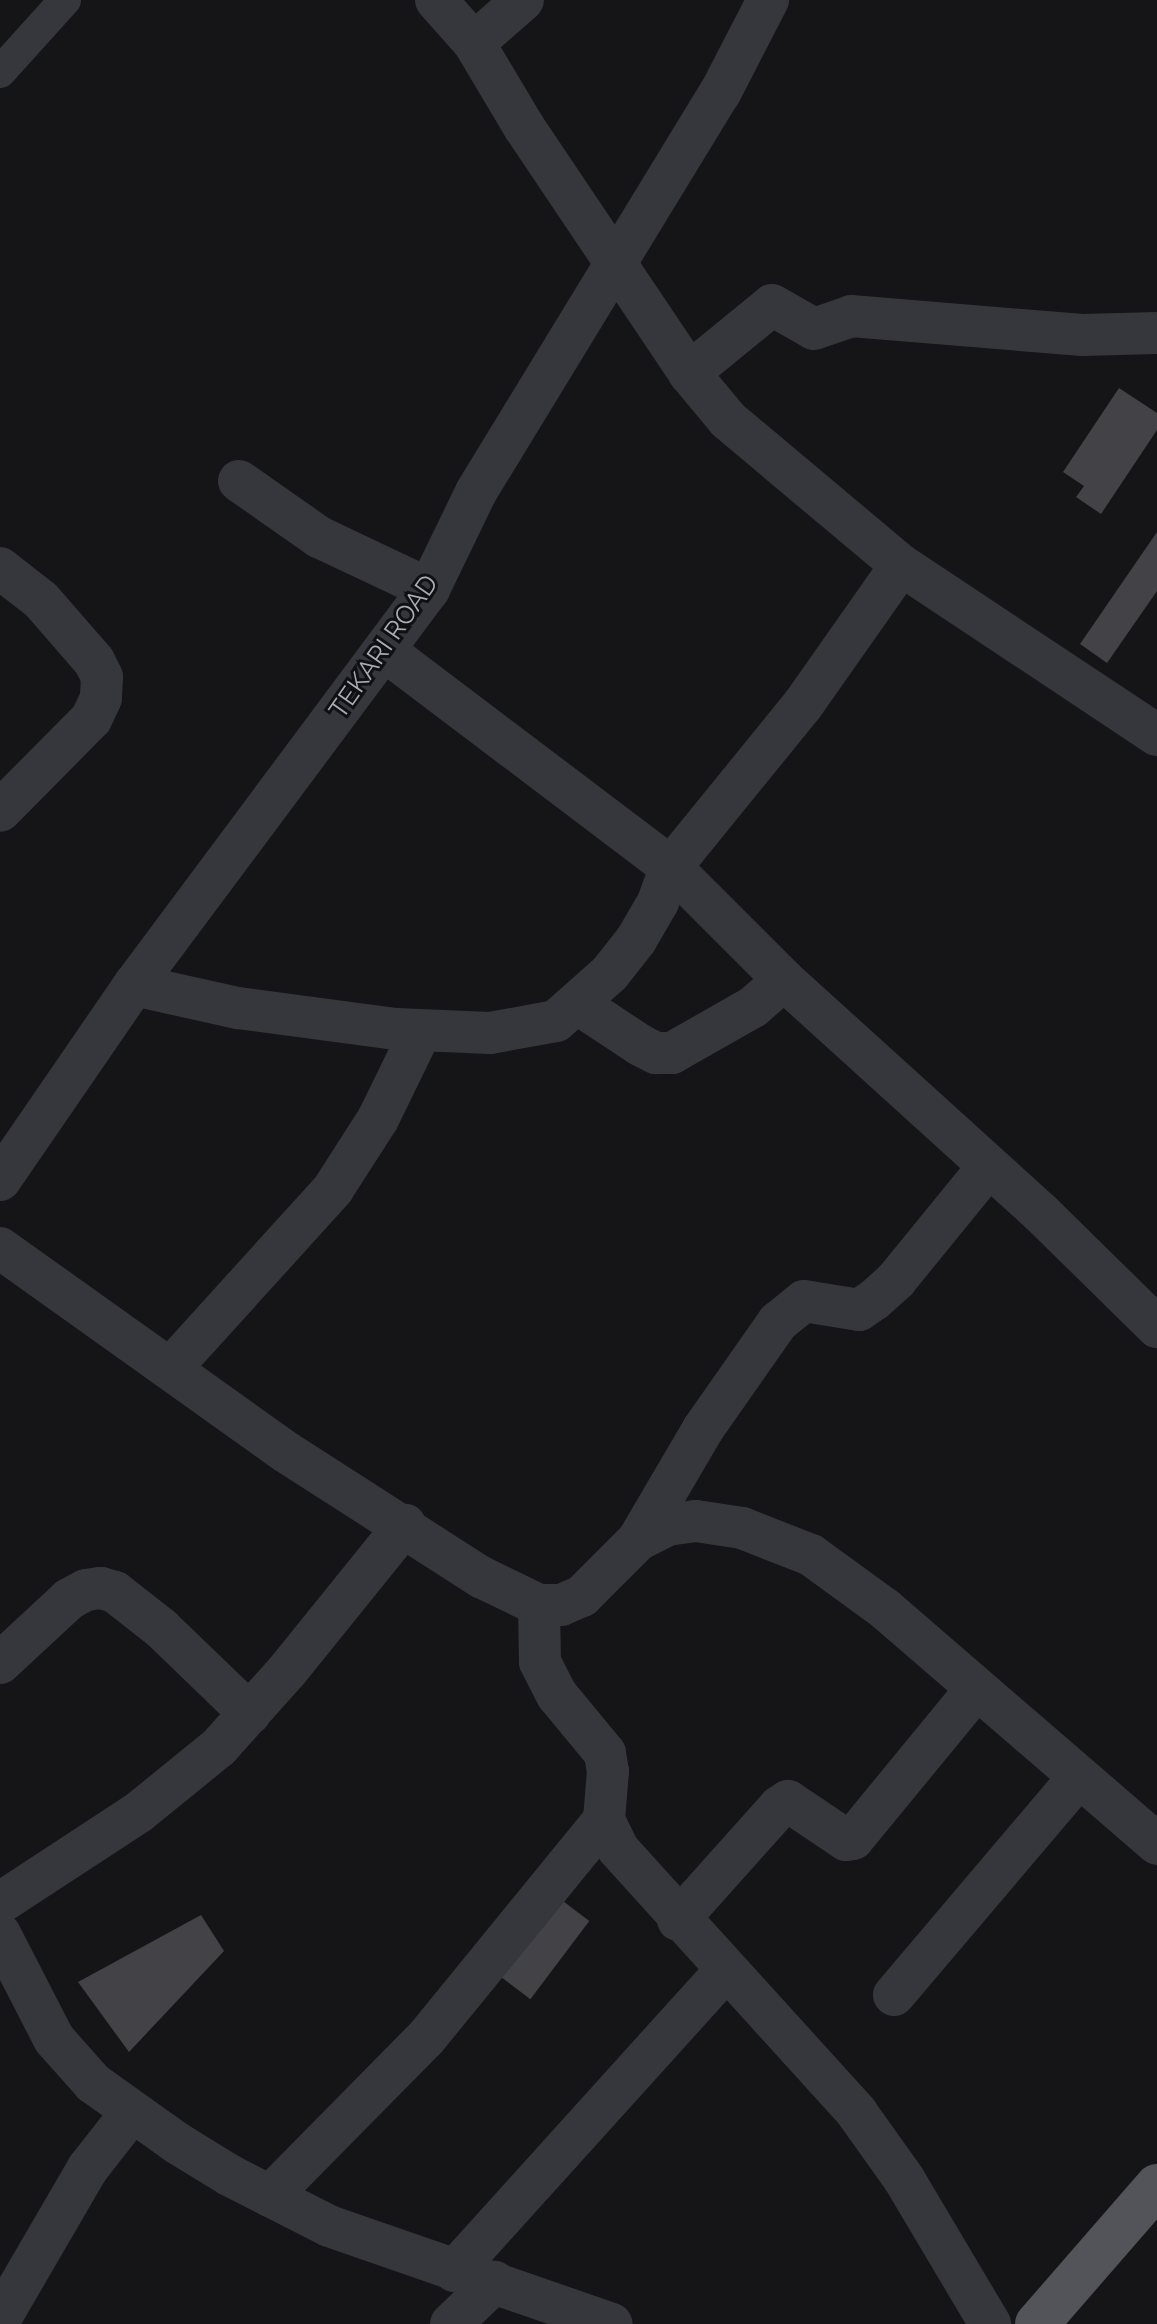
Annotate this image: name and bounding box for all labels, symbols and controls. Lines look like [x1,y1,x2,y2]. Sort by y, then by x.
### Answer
street label: TEKARI ROAD [323,569,445,725]

